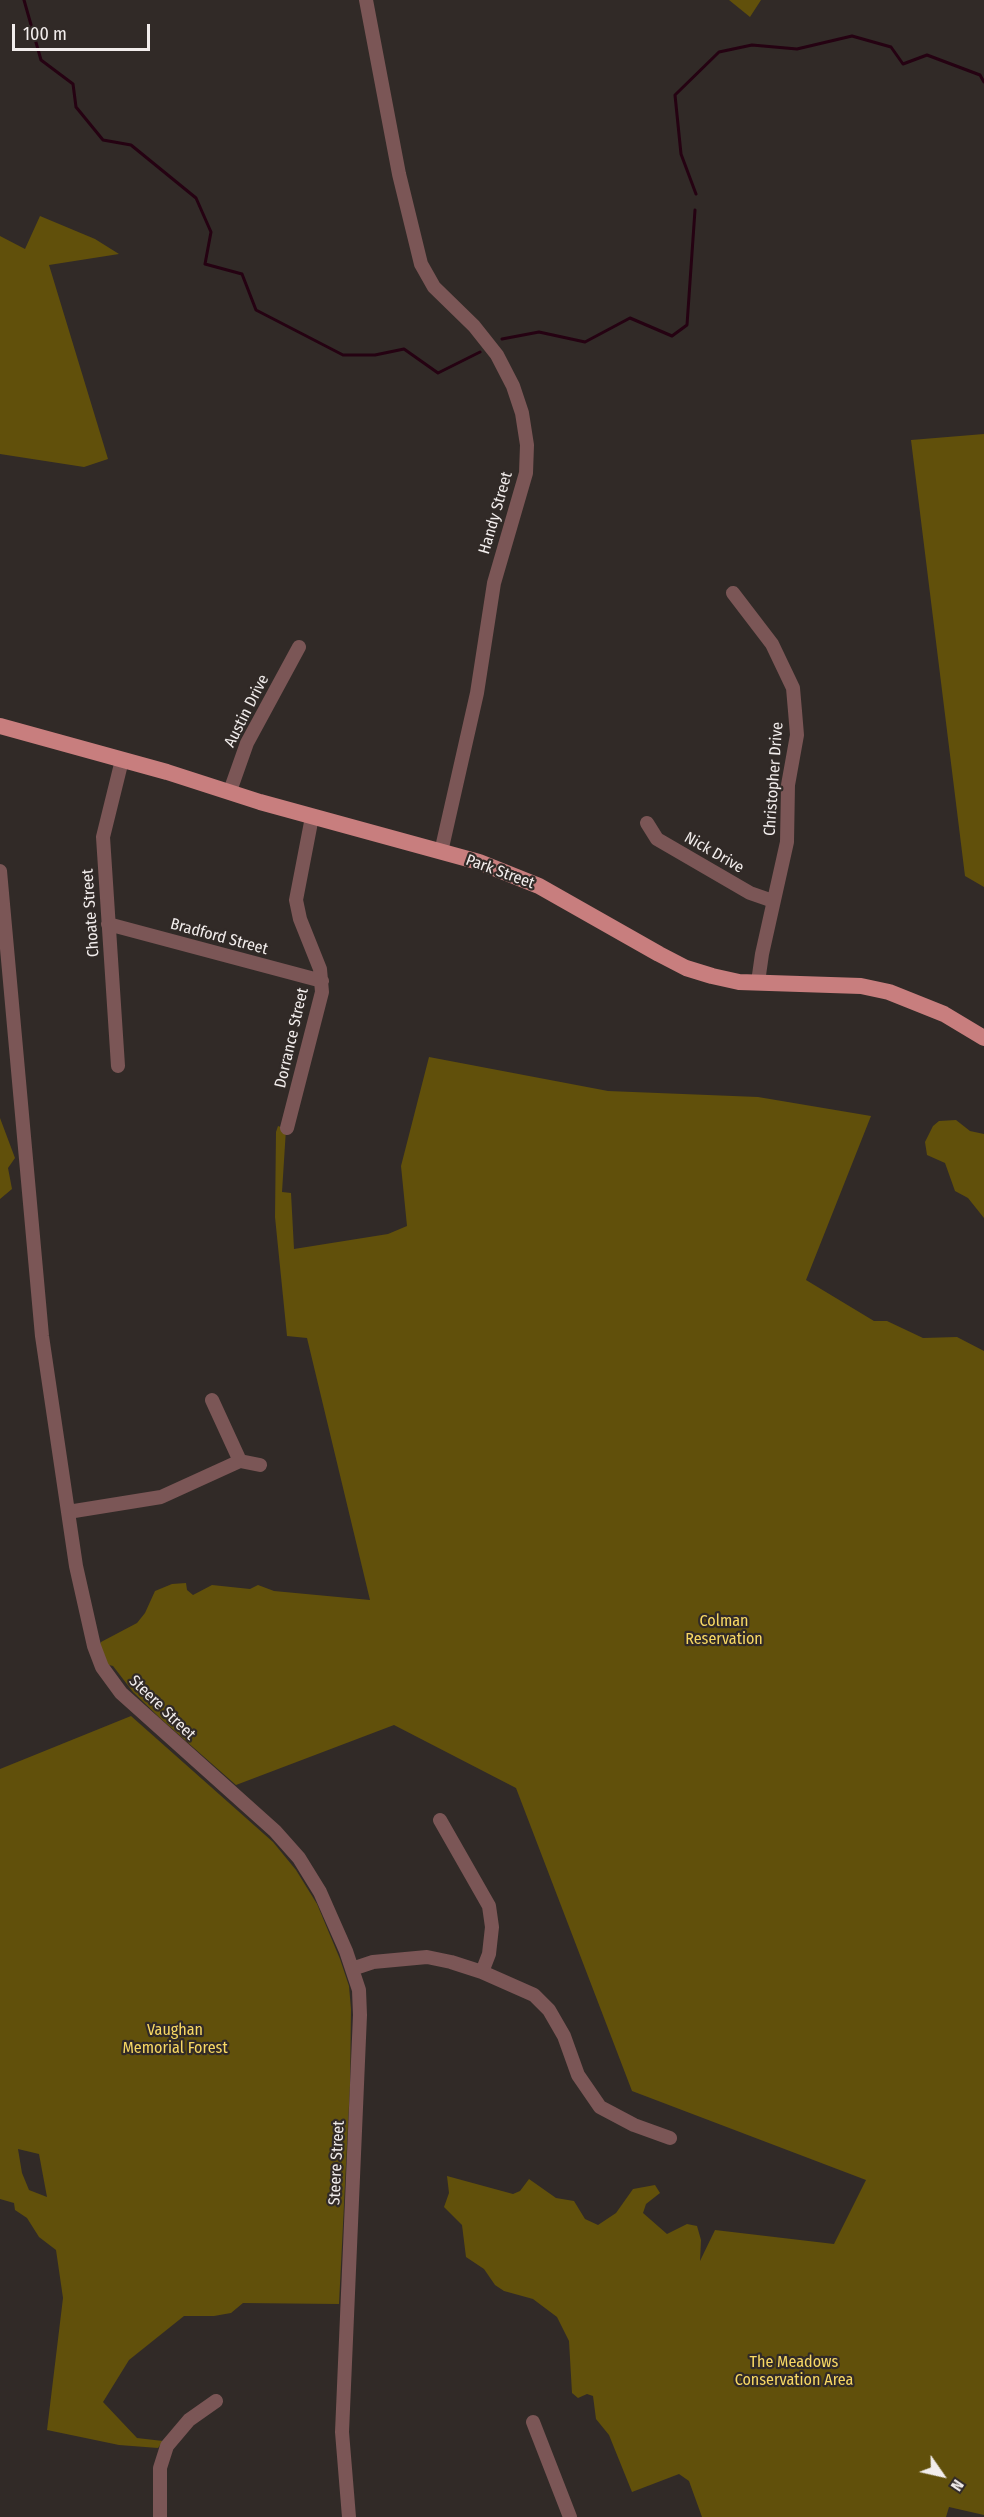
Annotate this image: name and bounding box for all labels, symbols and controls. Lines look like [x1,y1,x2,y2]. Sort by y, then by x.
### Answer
scale bar [15,12,153,50]
text: 100 m [23,23,67,45]
street label: Handy Street [475,470,517,556]
street label: Austin Drive [221,671,273,751]
street label: Christopher Drive [760,721,788,837]
street label: Nick Drive [681,828,747,878]
street label: Park Street [463,851,537,893]
street label: Choate Street [78,868,104,958]
street label: Bradford Street [168,915,270,959]
street label: Dorrance Street [271,986,313,1090]
park label: Colman Reservation [685,1612,763,1650]
street label: Steere Street [125,1672,199,1744]
park label: Vaughan Memorial Forest [122,2021,228,2059]
street label: Steere Street [325,2120,349,2206]
park label: The Meadows Conservation Area [735,2353,853,2391]
north arrow [912,2445,972,2505]
text: N [947,2476,968,2495]

